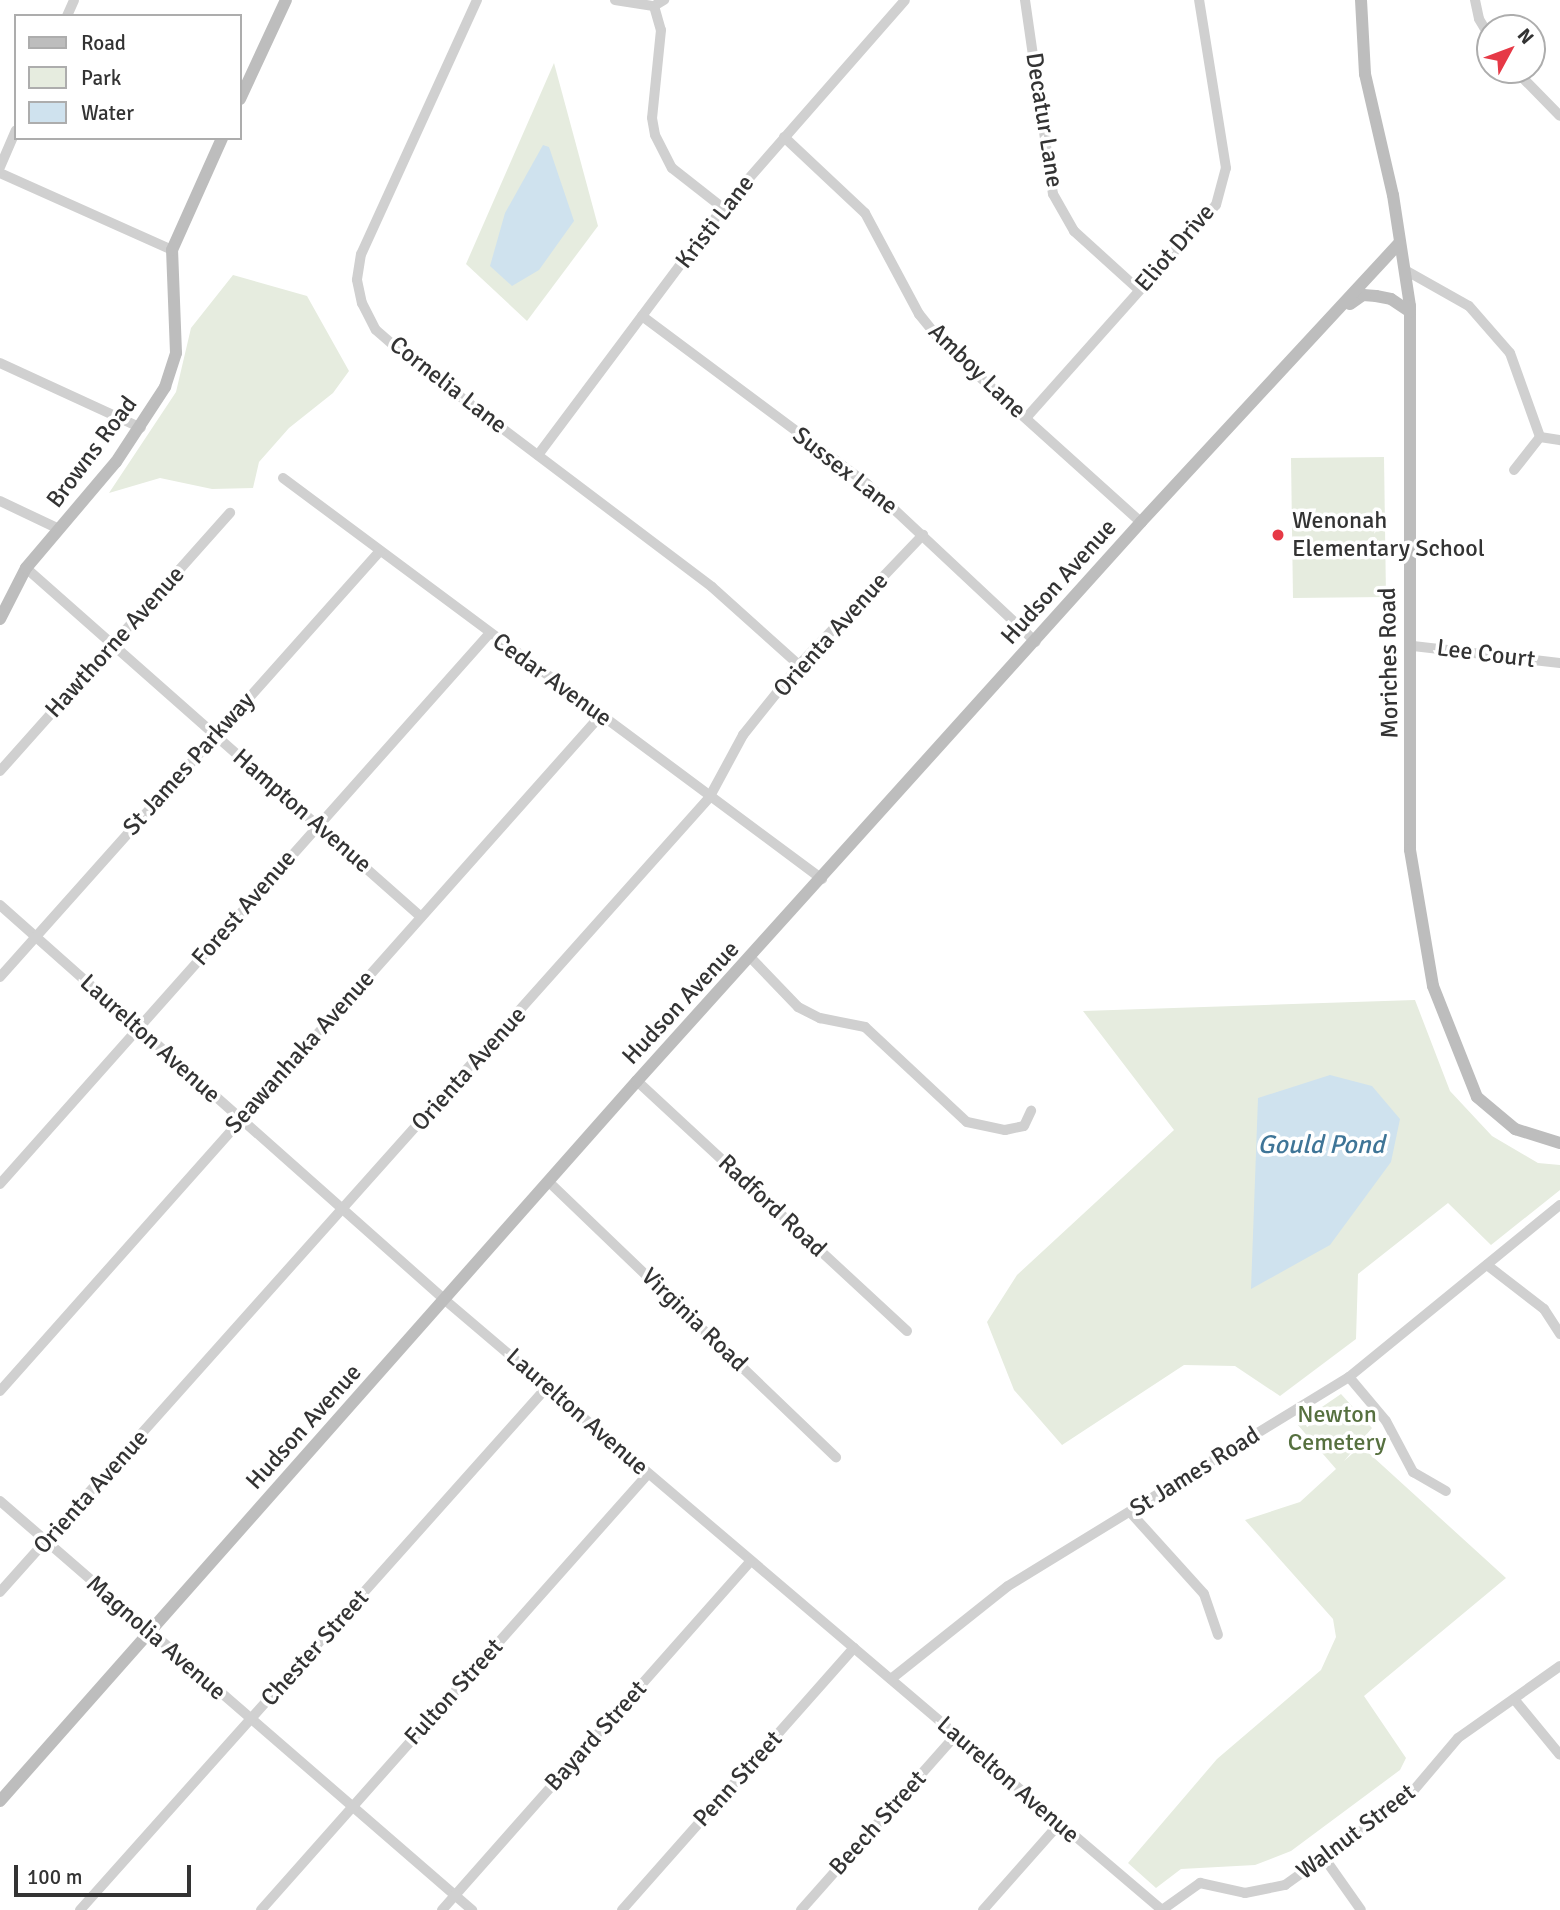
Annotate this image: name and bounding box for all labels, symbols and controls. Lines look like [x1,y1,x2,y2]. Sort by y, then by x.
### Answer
legend [14,14,242,140]
north arrow [1476,14,1546,84]
text: N [1512,24,1539,49]
text: Road [81,30,126,56]
street label: Decatur Lane [1019,51,1069,189]
text: Park [81,65,121,91]
text: Water [81,100,134,126]
street label: Kristi Lane [670,170,760,274]
street label: Eliot Drive [1129,198,1221,298]
street label: Amboy Lane [922,317,1032,425]
street label: Cornelia Lane [384,330,512,440]
street label: Browns Road [41,390,143,514]
street label: Sussex Lane [787,421,903,521]
place label: Wenonah Elementary School [1292,507,1485,563]
street label: Hudson Avenue [995,513,1123,651]
marker: Wenonah Elementary School [1270,527,1286,543]
street label: Hawthorne Avenue [39,560,191,724]
street label: Orienta Avenue [768,567,894,703]
street label: Moriches Road [1373,587,1405,739]
street label: Cedar Avenue [487,627,617,733]
street label: Lee Court [1435,634,1537,674]
street label: St James Parkway [117,687,261,841]
street label: Hampton Avenue [227,743,377,879]
street label: Forest Avenue [186,844,302,972]
street label: Hudson Avenue [616,935,746,1071]
street label: Seawanhaka Avenue [219,965,381,1139]
street label: Laurelton Avenue [74,969,226,1109]
street label: Orienta Avenue [406,1001,532,1137]
water label: Gould Pond [1258,1130,1384,1162]
street label: Radford Road [712,1149,832,1263]
street label: Virginia Road [635,1262,753,1378]
street label: Laurelton Avenue [500,1343,654,1481]
street label: Hudson Avenue [240,1358,368,1496]
park label: Newton Cemetery [1288,1401,1386,1457]
street label: St James Road [1125,1421,1265,1523]
street label: Orienta Avenue [28,1424,154,1560]
street label: Magnolia Avenue [80,1570,232,1706]
street label: Chester Street [255,1584,375,1712]
street label: Fulton Street [399,1633,509,1751]
street label: Bayard Street [539,1675,653,1797]
street label: Laurelton Avenue [931,1711,1085,1849]
street label: Penn Street [687,1725,789,1833]
street label: Beech Street [824,1765,932,1881]
street label: Walnut Street [1291,1778,1421,1886]
scale bar [18,1850,194,1894]
text: 100 m [27,1864,82,1890]

